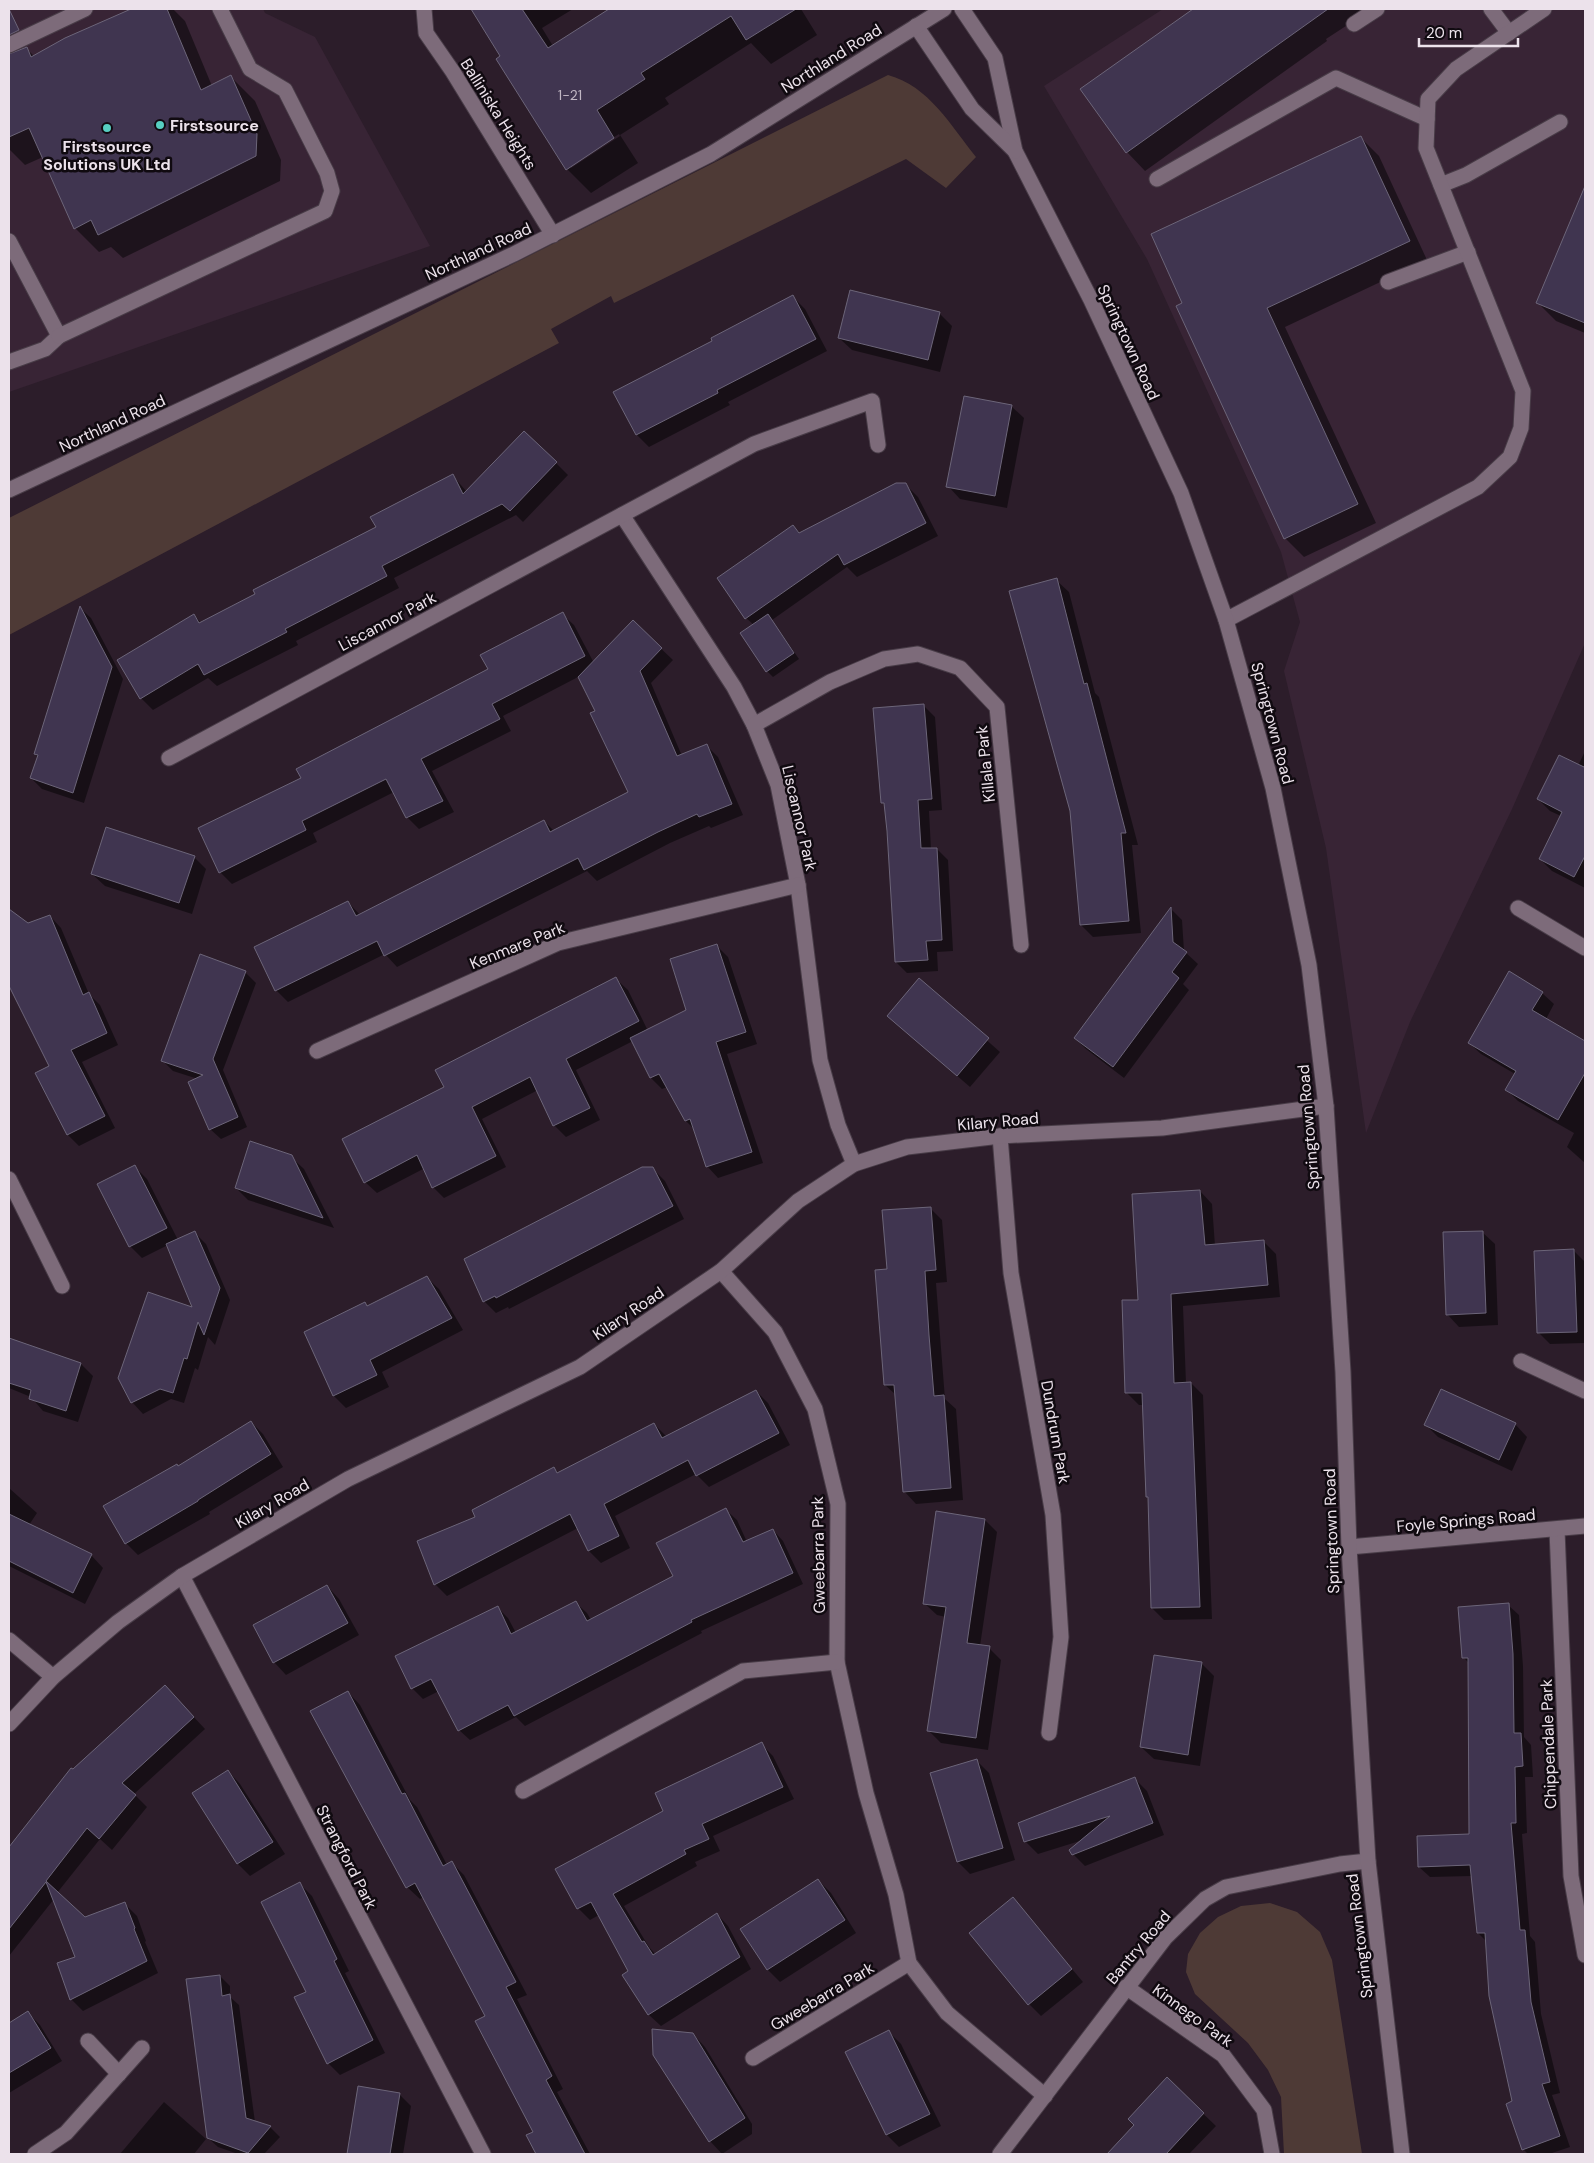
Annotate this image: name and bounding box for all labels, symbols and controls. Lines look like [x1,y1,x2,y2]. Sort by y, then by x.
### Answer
scale bar [1419,15,1518,47]
street label: Northland Road [777,19,886,98]
text: 20 m [1426,23,1462,43]
street label: Balliniska Heights [456,55,541,174]
house number: 1-21 [558,86,582,104]
place label: Firstsource [170,115,259,136]
marker: Firstsource [154,119,166,131]
marker: Firstsource Solutions UK Ltd [101,122,113,134]
place label: Firstsource Solutions UK Ltd [43,136,171,175]
street label: Northland Road [422,218,535,285]
street label: Springtown Road [1093,281,1165,403]
street label: Northland Road [56,390,169,457]
street label: Liscannor Park [335,587,440,656]
street label: Springtown Road [1246,660,1299,786]
street label: Killala Park [971,724,1000,803]
street label: Liscannor Park [777,763,822,873]
street label: Kenmare Park [467,917,568,974]
street label: Springtown Road [1293,1064,1324,1190]
street label: Kilary Road [956,1107,1040,1136]
street label: Kilary Road [589,1282,668,1345]
street label: Dundrum Park [1036,1379,1075,1485]
street label: Springtown Road [1319,1468,1344,1594]
street label: Kilary Road [232,1474,313,1533]
street label: Gweebarra Park [807,1496,830,1614]
street label: Foyle Springs Road [1396,1504,1536,1537]
street label: Chippendale Park [1536,1679,1561,1809]
street label: Strangford Park [311,1801,382,1913]
street label: Springtown Road [1341,1872,1378,1999]
street label: Bantry Road [1101,1906,1175,1989]
street label: Gweebarra Park [767,1957,878,2036]
street label: Kinnego Park [1148,1979,1237,2052]

